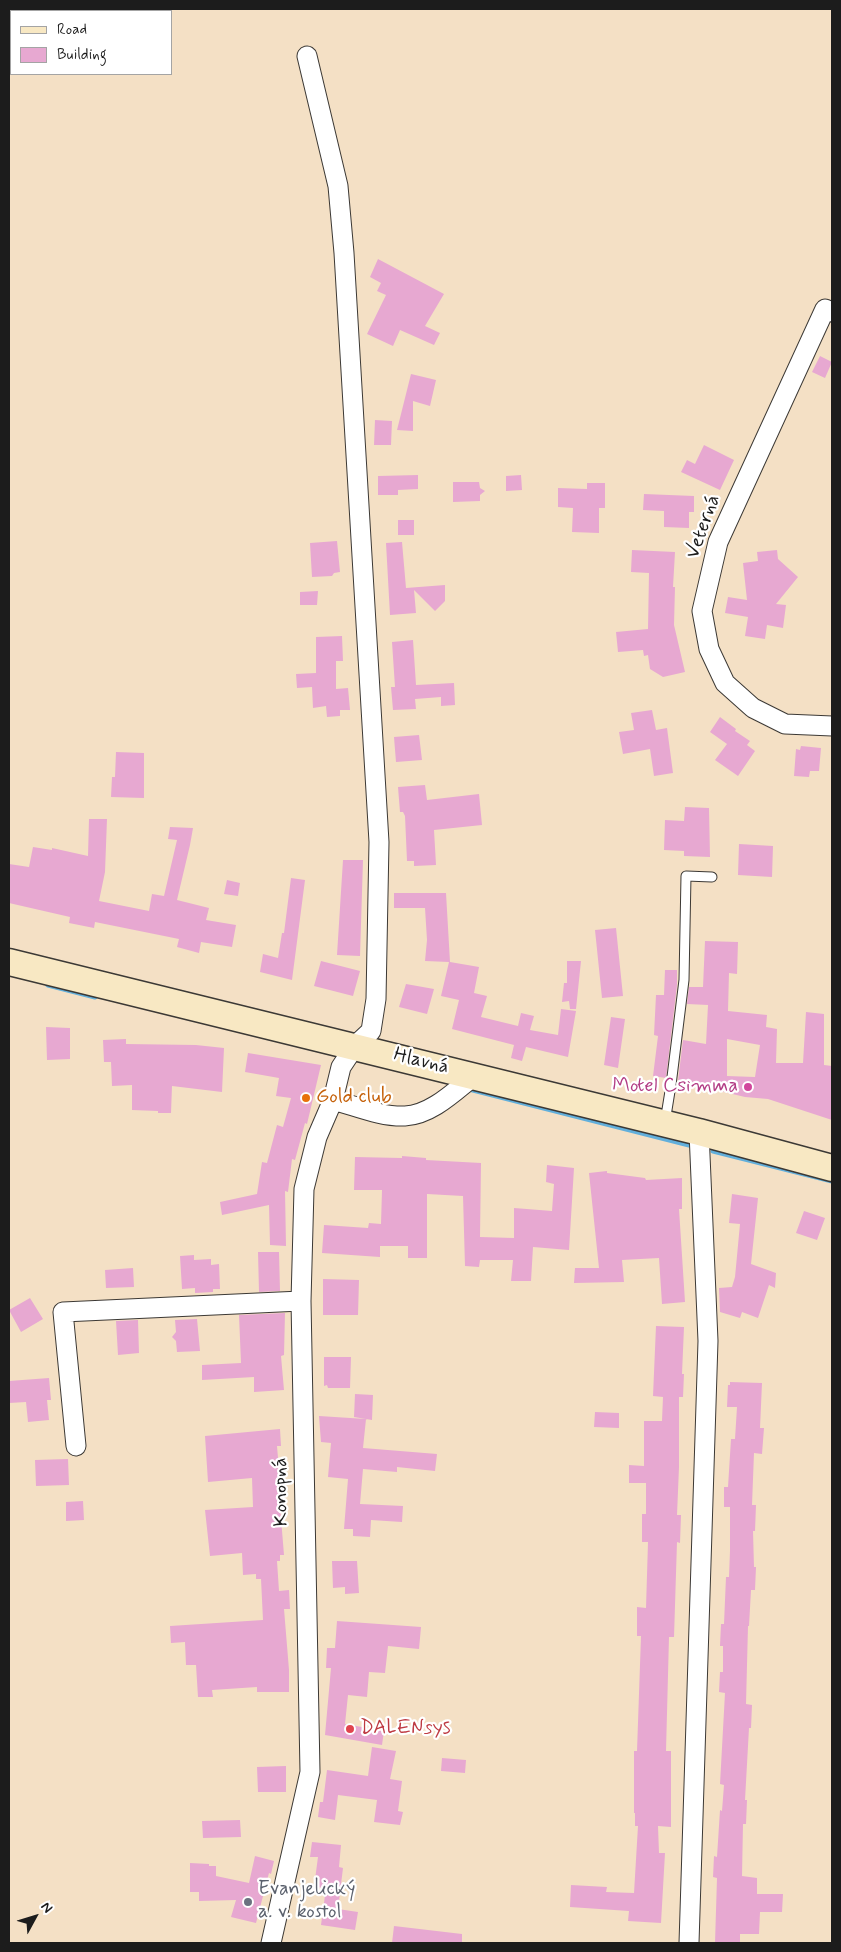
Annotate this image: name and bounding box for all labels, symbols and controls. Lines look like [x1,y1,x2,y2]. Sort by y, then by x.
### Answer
legend [10,10,172,75]
text: Road [57,20,87,40]
text: Building [57,45,107,65]
street label: Veterná [681,492,727,562]
street label: Hlavná [391,1044,451,1080]
place label: Motel Csimma [612,1075,738,1099]
marker: Motel Csimma [742,1081,754,1093]
place label: Gold club [316,1086,392,1110]
marker: Gold club [300,1092,312,1104]
street label: Konopná [269,1457,295,1527]
place label: DALENsys [360,1717,451,1741]
marker: DALENsys [344,1723,356,1735]
place label: Evanjelický a. v. kostol [258,1878,355,1925]
north arrow [10,1892,60,1942]
marker: Evanjelický a. v. kostol [242,1896,254,1908]
text: N [37,1898,57,1917]

